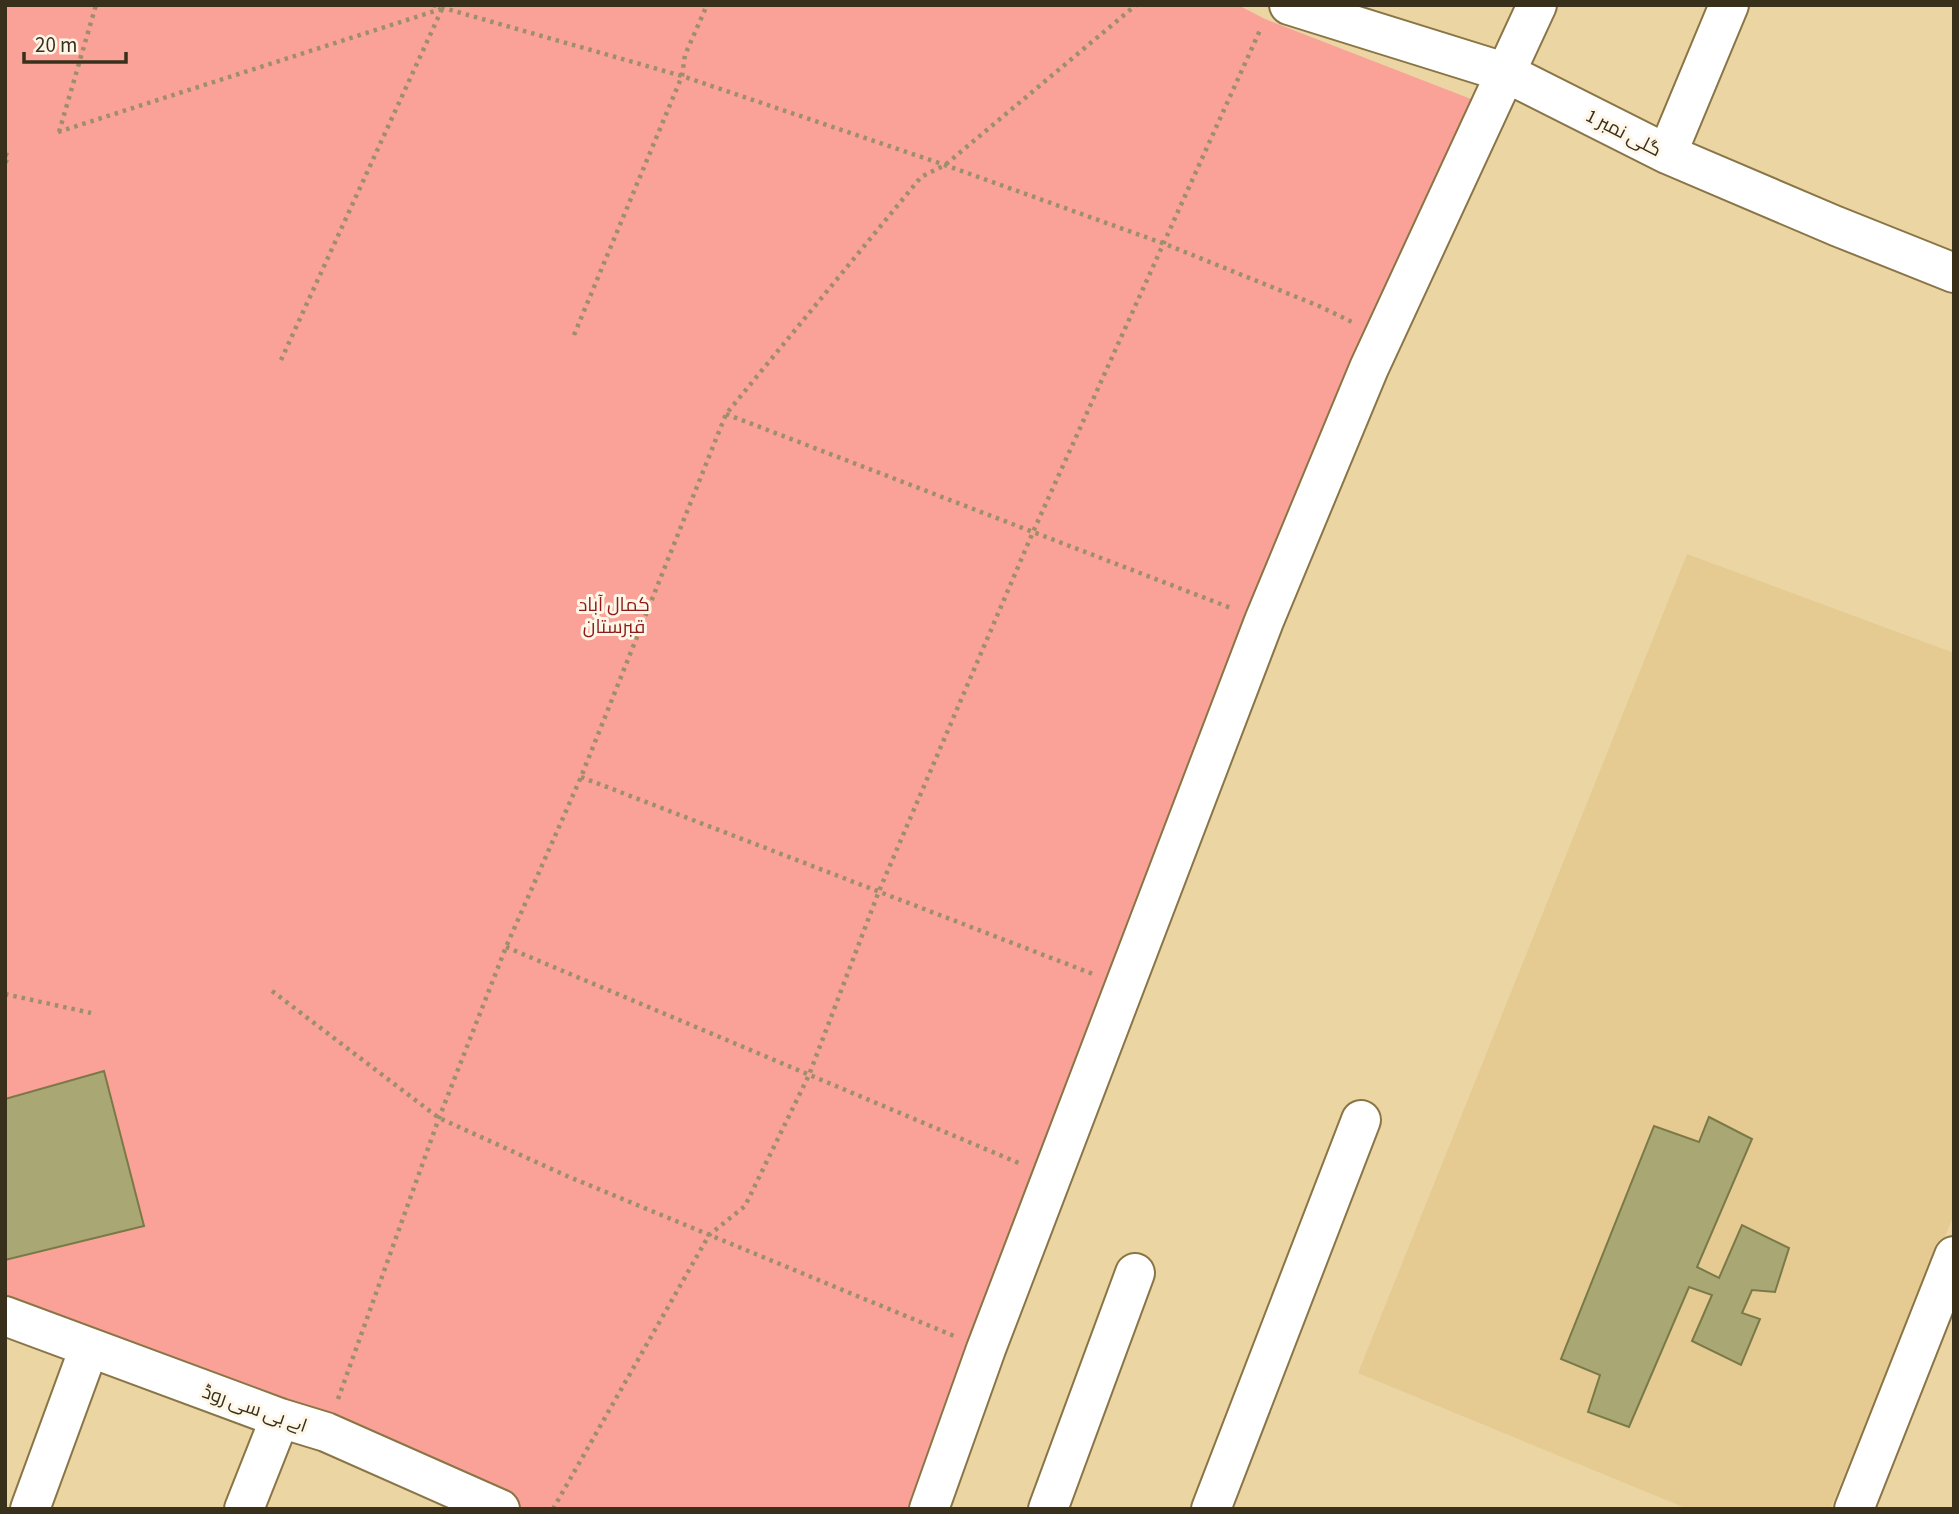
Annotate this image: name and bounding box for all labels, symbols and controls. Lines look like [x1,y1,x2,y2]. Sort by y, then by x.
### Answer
scale bar [24,21,126,65]
text: 20 m [35,30,77,60]
street label: گلی نمبر 1 [1581,103,1666,164]
park label: کمال آباد قبرستان [578,592,650,641]
street label: اے بی سی روڈ [198,1379,311,1440]

